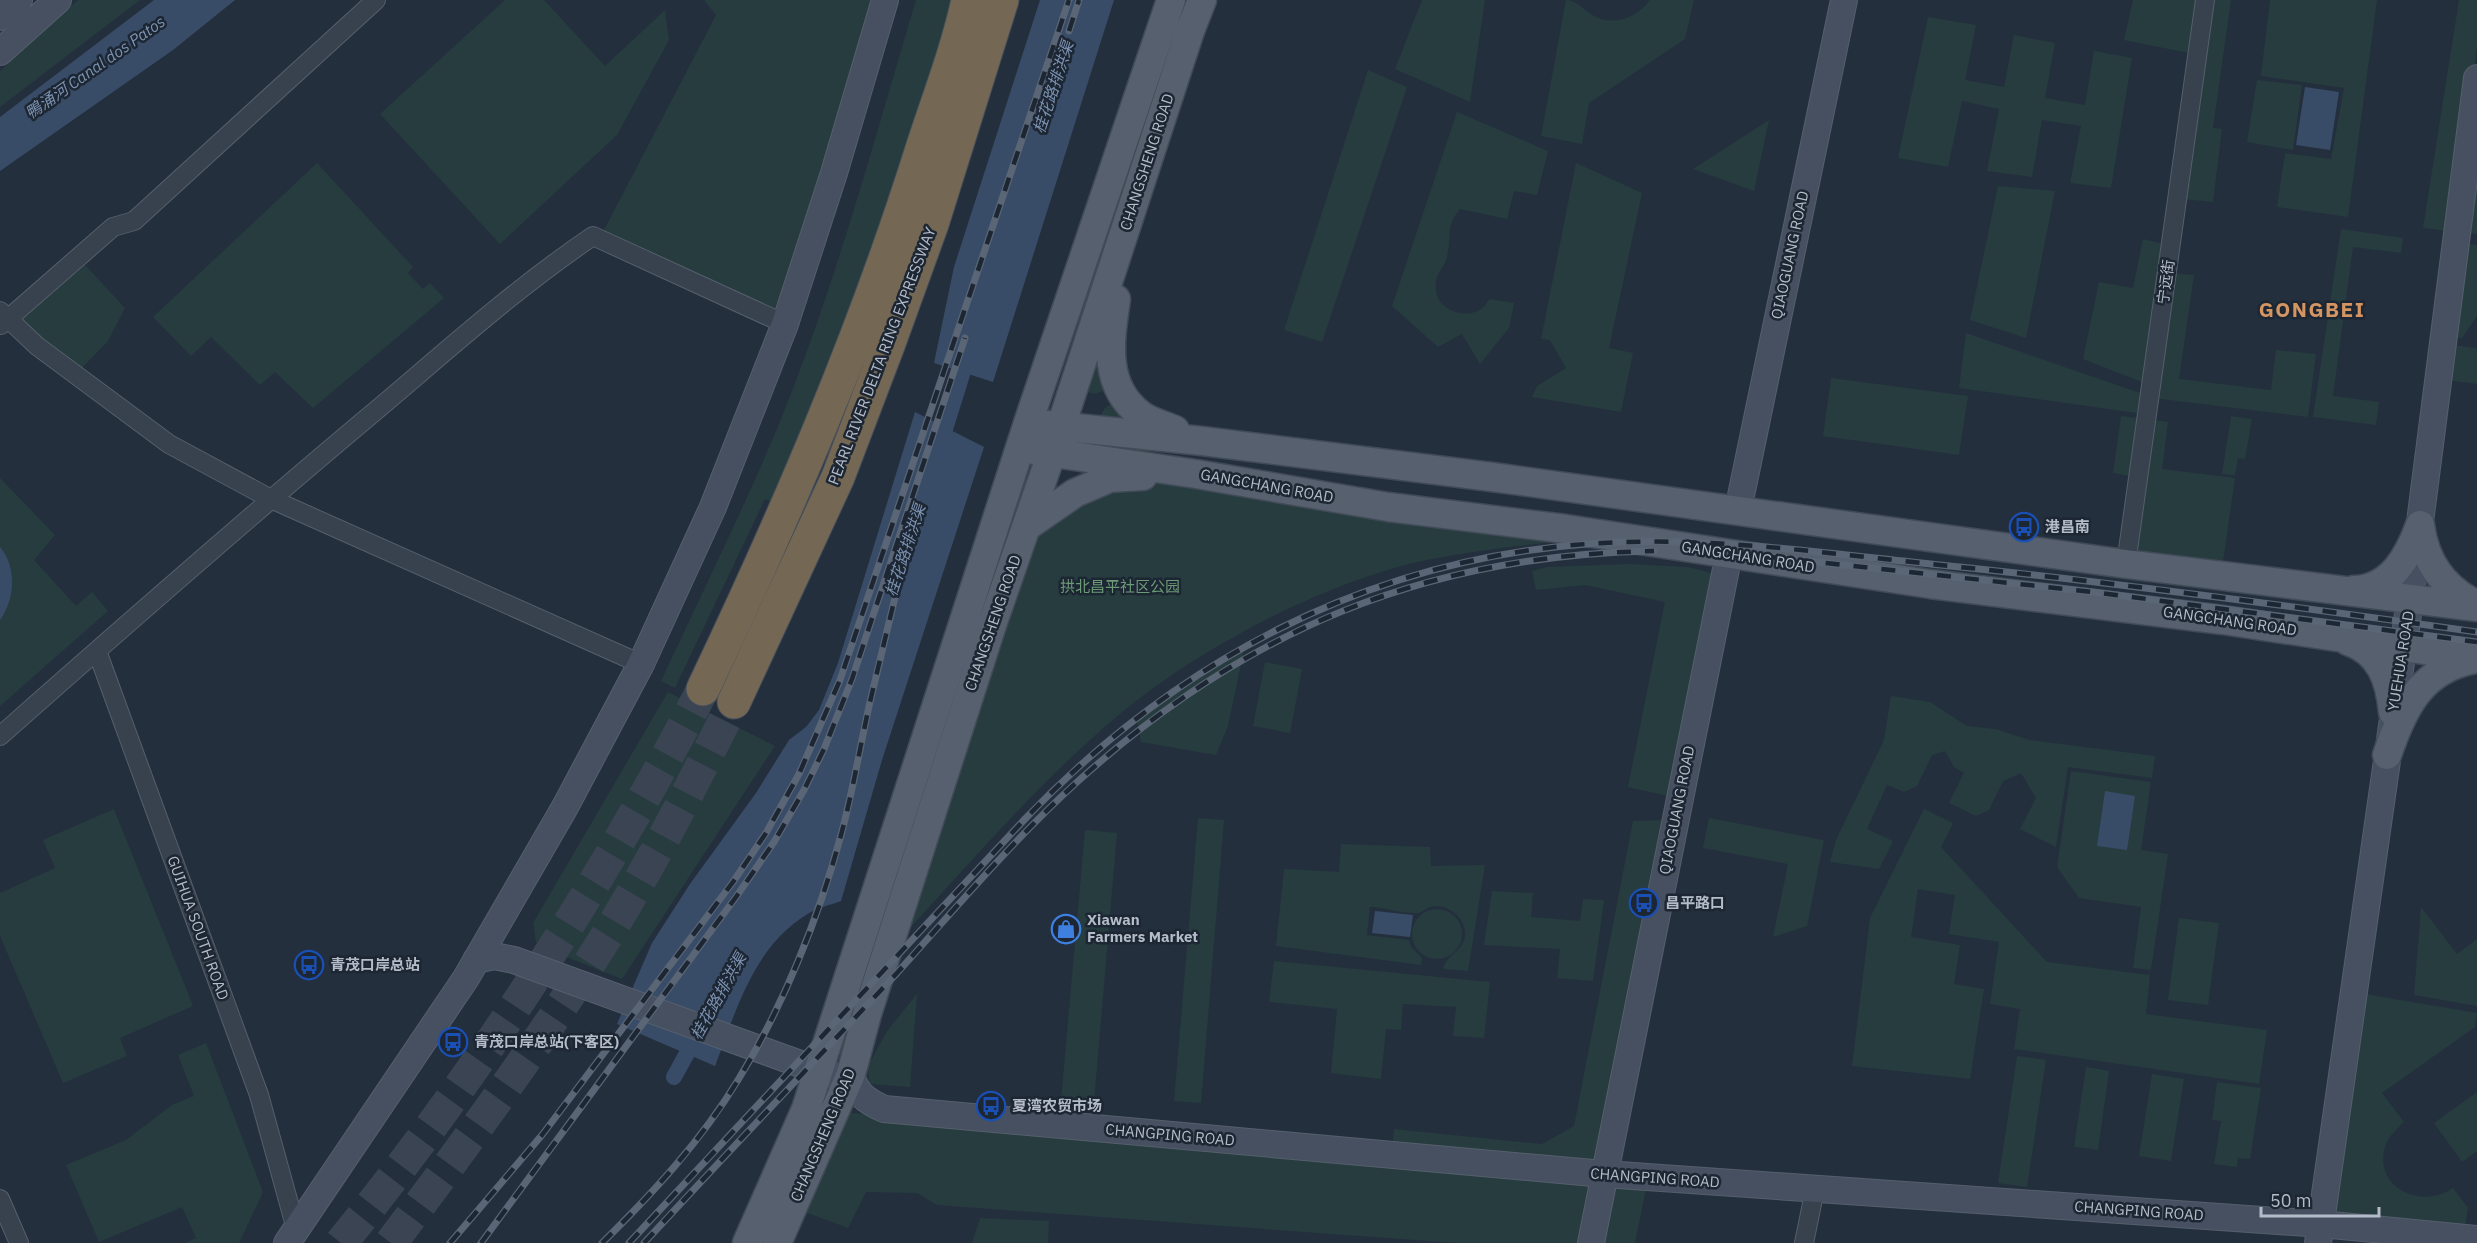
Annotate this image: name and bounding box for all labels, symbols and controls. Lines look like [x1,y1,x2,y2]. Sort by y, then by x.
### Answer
water label: 鴨涌河 Canal dos Patos [21,11,169,123]
water label: 桂花路排洪渠 [1029,36,1078,136]
street label: CHANGSHENG ROAD [1115,91,1178,233]
street label: QIAOGUANG ROAD [1767,189,1812,321]
street label: PEARL RIVER DELTA RING EXPRESSWAY [823,224,940,487]
street label: 宁远街 [2153,258,2178,306]
district label: GONGBEI [2259,295,2365,323]
street label: GANGCHANG ROAD [1199,464,1335,507]
water label: 桂花路排洪渠 [881,499,930,599]
bus stop icon: 港昌南 [2008,511,2040,543]
place label: 港昌南 [2045,517,2090,536]
street label: GANGCHANG ROAD [1680,537,1816,576]
street label: CHANGSHENG ROAD [960,552,1025,693]
park label: 拱北昌平社区公园 [1060,577,1180,596]
street label: GANGCHANG ROAD [2162,602,2298,639]
street label: YUEHUA ROAD [2383,610,2418,712]
street label: QIAOGUANG ROAD [1655,744,1698,876]
street label: GUIHUA SOUTH ROAD [164,853,233,1003]
bus stop icon: 昌平路口 [1628,887,1660,919]
place label: 昌平路口 [1665,893,1725,912]
place label: Xiawan Farmers Market [1087,910,1198,946]
shop icon: Xiawan Farmers Market [1050,913,1082,945]
water label: 桂花路排洪渠 [686,947,751,1043]
bus stop icon: 青茂口岸总站 [293,949,325,981]
place label: 青茂口岸总站 [330,955,420,974]
bus stop icon: 青茂口岸总站(下客区) [437,1026,469,1058]
place label: 青茂口岸总站(下客区) [474,1032,619,1051]
street label: CHANGSHENG ROAD [786,1065,859,1204]
bus stop icon: 夏湾农贸市场 [975,1090,1007,1122]
place label: 夏湾农贸市场 [1012,1096,1102,1115]
street label: CHANGPING ROAD [1105,1119,1236,1150]
street label: CHANGPING ROAD [1590,1163,1720,1192]
scale bar [2261,1180,2380,1218]
text: 50 m [2270,1189,2312,1212]
street label: CHANGPING ROAD [2074,1196,2204,1225]

